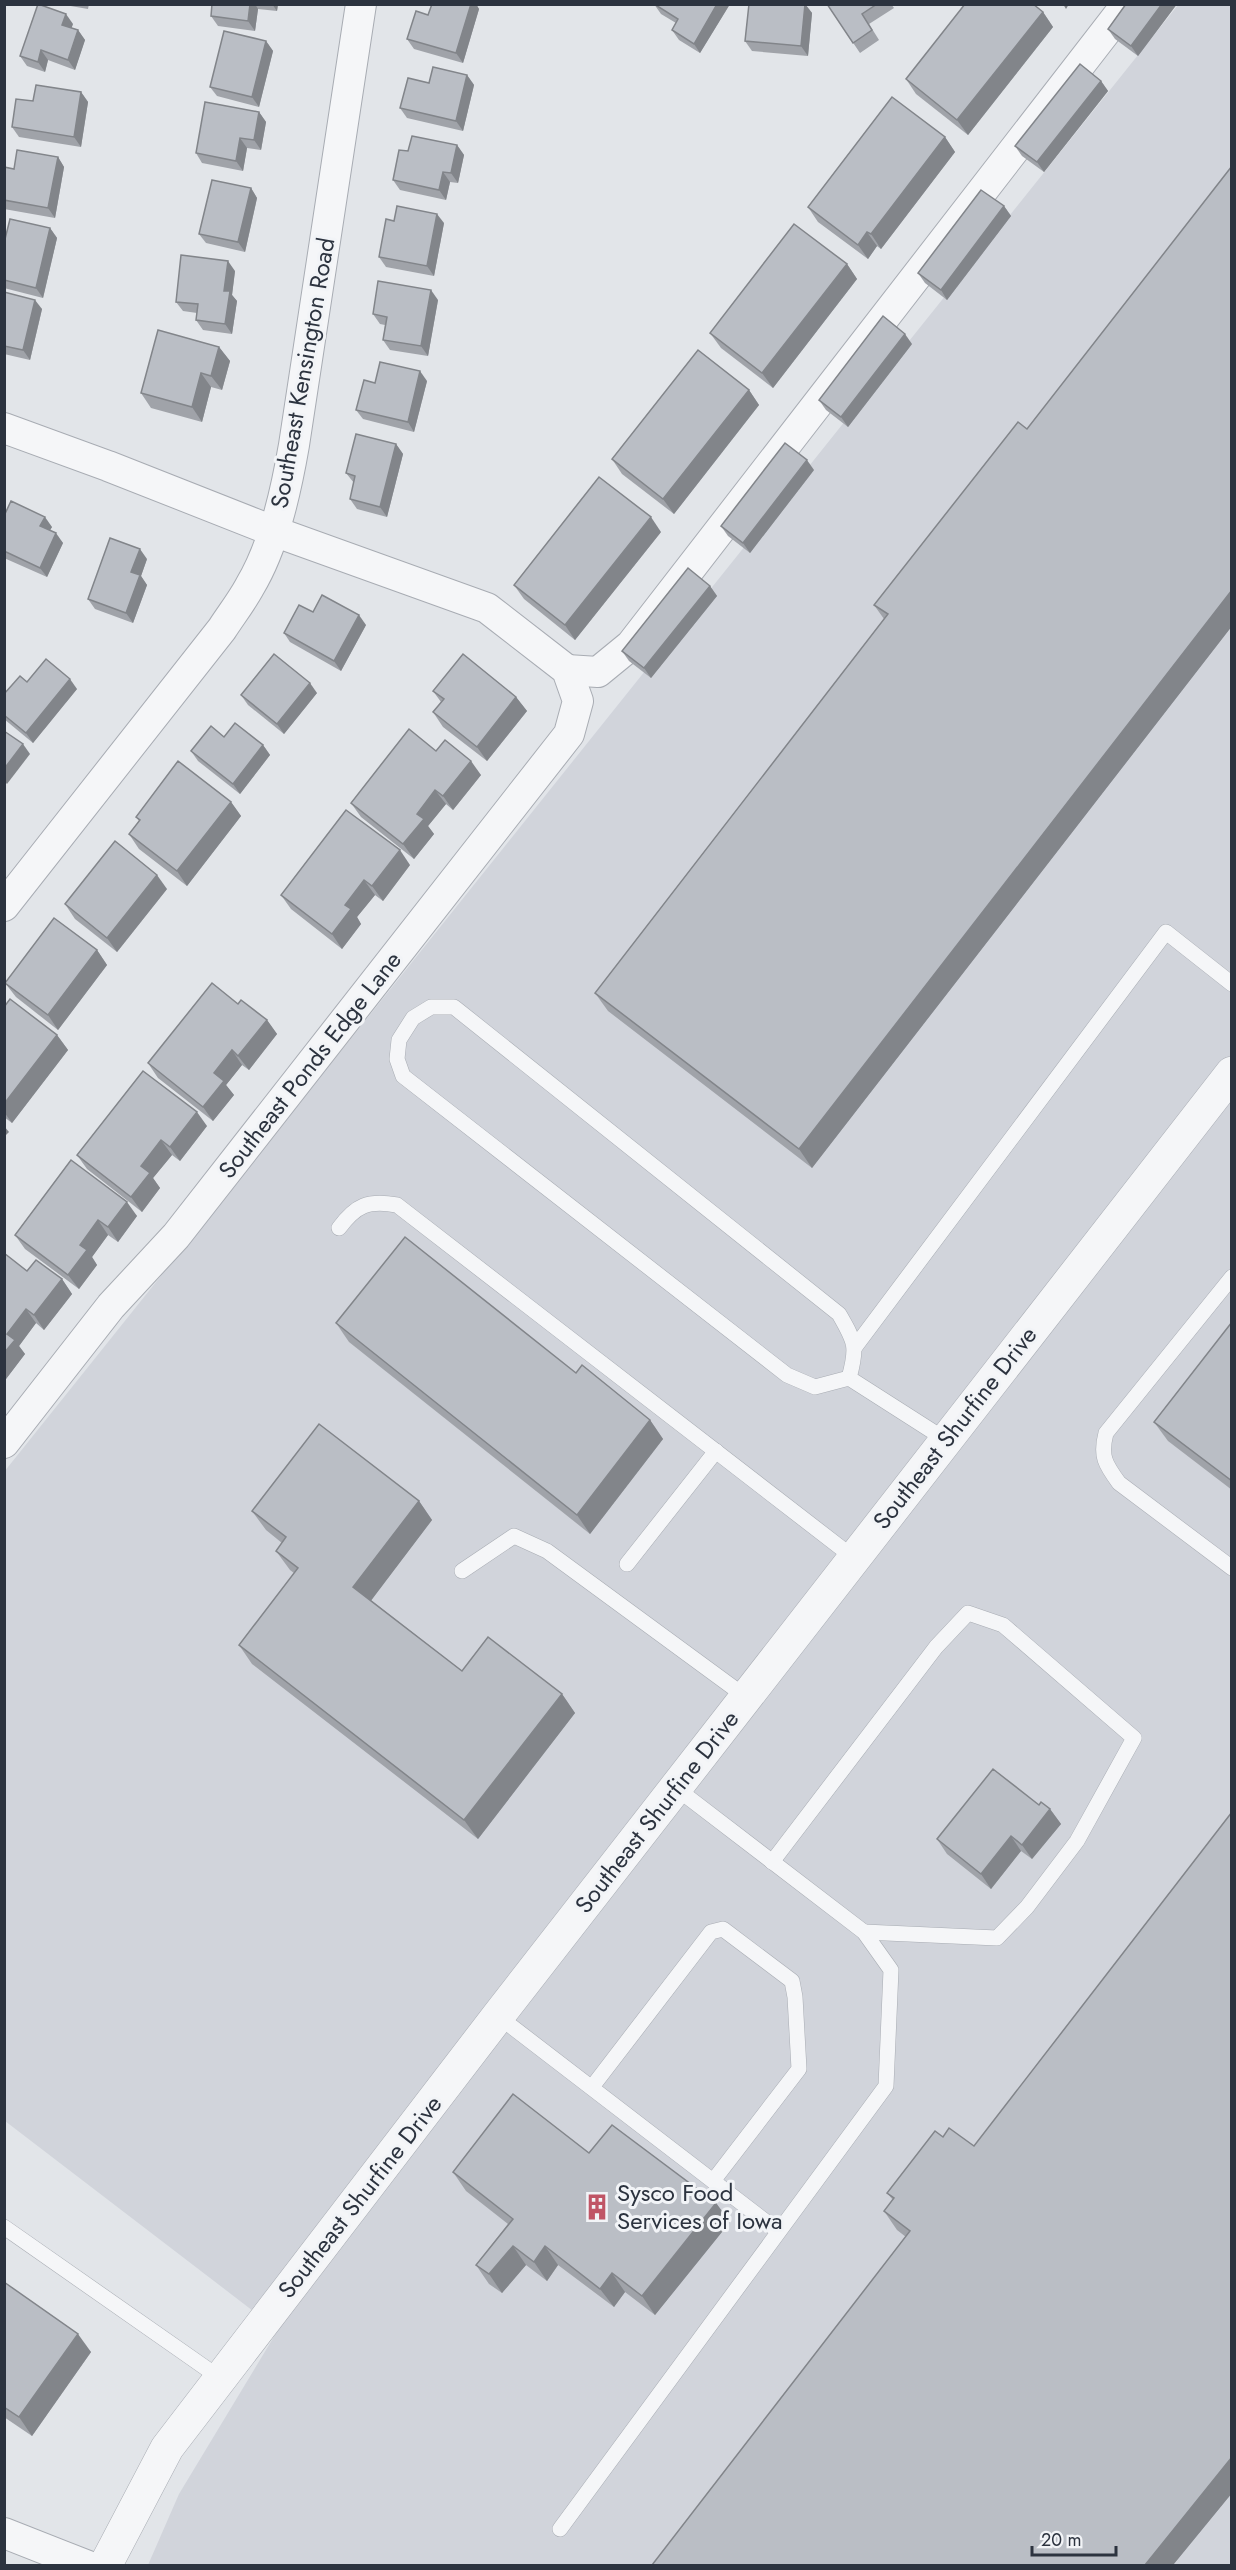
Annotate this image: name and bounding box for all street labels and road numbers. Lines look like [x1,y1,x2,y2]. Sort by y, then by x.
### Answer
street label: Southeast Kensington Road [261,235,344,511]
street label: Southeast Ponds Edge Lane [210,944,410,1186]
street label: Southeast Shurfine Drive [864,1319,1045,1537]
street label: Southeast Shurfine Drive [566,1703,747,1921]
street label: Southeast Shurfine Drive [269,2088,450,2306]

